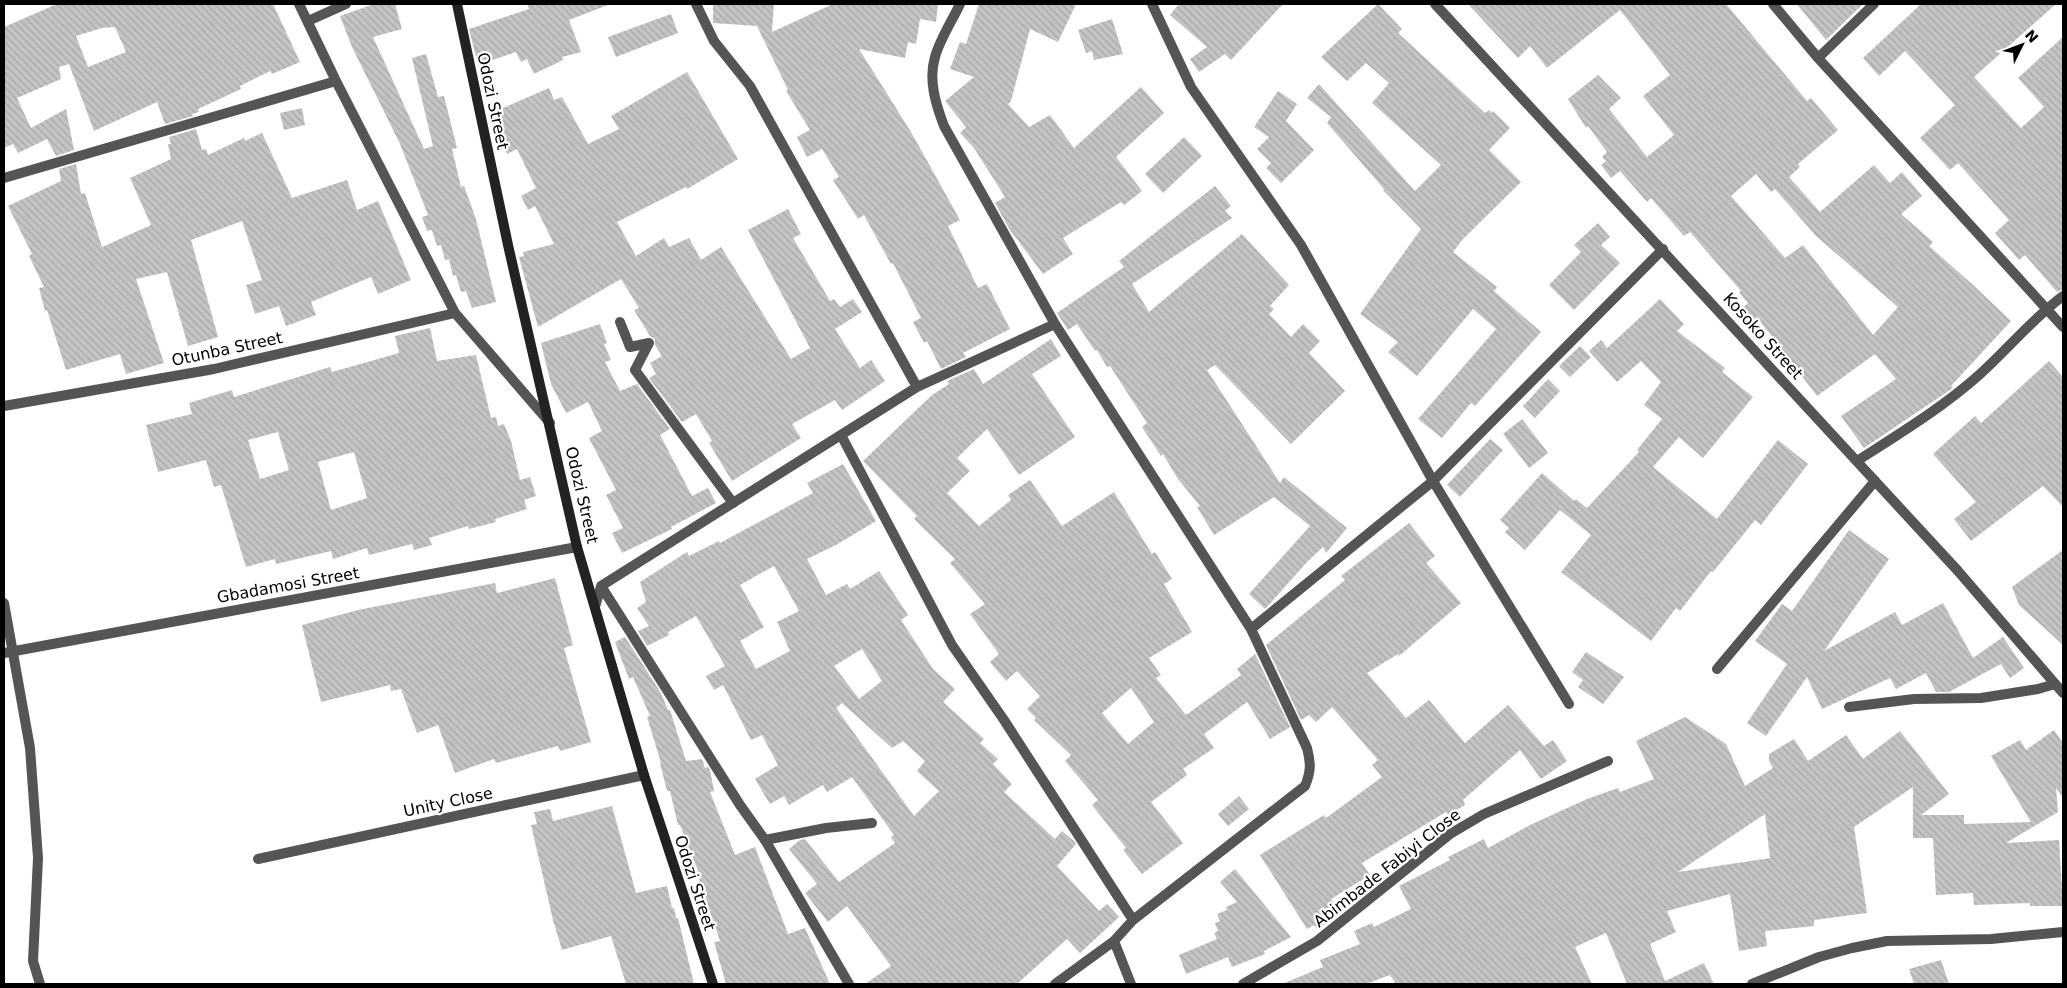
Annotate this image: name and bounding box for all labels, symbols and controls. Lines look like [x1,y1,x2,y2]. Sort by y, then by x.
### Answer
north arrow [1997,20,2047,70]
text: N [2022,27,2042,46]
street label: Odozi Street [473,51,513,151]
street label: Kosoko Street [1719,289,1807,383]
street label: Otunba Street [170,328,284,370]
street label: Odozi Street [562,445,602,545]
street label: Gbadamosi Street [215,563,361,607]
street label: Unity Close [402,783,494,821]
street label: Abimbade Fabiyi Close [1310,805,1464,931]
street label: Odozi Street [671,833,719,933]

